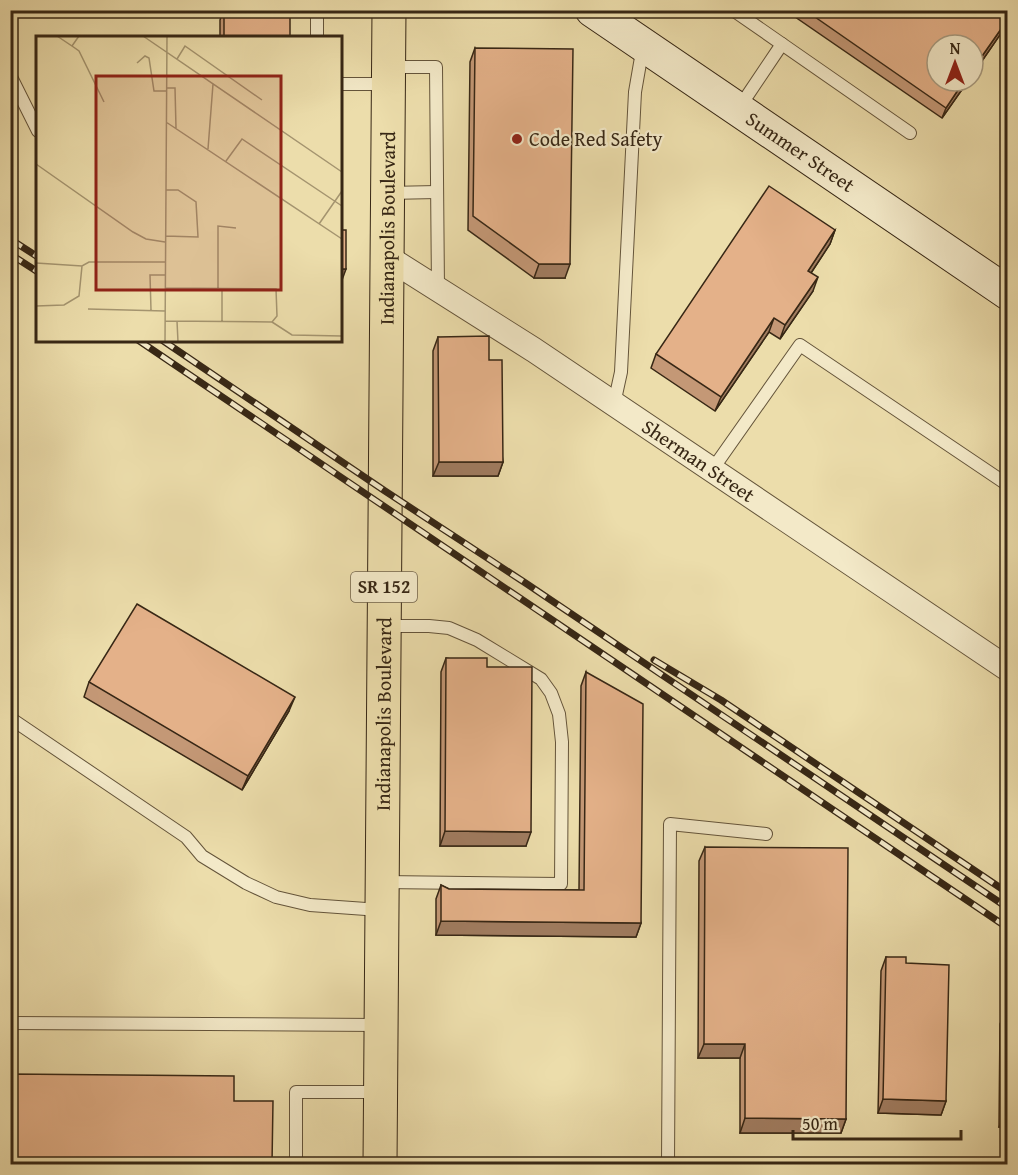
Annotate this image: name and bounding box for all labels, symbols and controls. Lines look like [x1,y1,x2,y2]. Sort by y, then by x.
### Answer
north arrow [925,33,985,93]
inset map [36,36,342,342]
text: N [950,36,961,60]
street label: Summer Street [740,104,861,199]
place label: Code Red Safety [529,124,663,153]
street label: Indianapolis Boulevard [372,131,402,325]
marker: Code Red Safety [510,132,524,146]
street label: Sherman Street [636,412,761,509]
road number: SR 152 [351,572,417,602]
street label: Indianapolis Boulevard [368,617,398,811]
scale bar [793,1103,961,1141]
text: 50 m [802,1110,838,1137]

